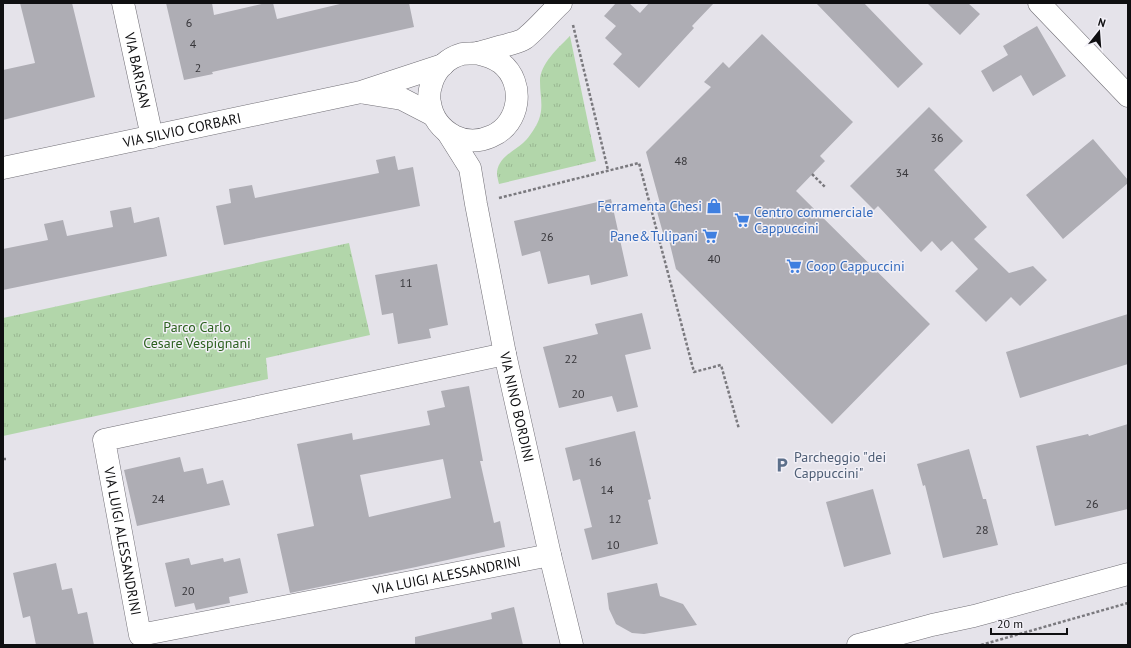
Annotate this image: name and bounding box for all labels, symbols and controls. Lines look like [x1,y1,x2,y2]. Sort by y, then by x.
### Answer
north arrow [1079,12,1119,52]
house number: 6 [186,15,192,30]
text: N [1096,15,1107,30]
street label: VIA BARISAN [120,30,155,110]
house number: 4 [190,36,197,51]
house number: 2 [195,60,201,75]
street label: VIA SILVIO CORBARI [120,109,243,152]
house number: 36 [930,130,944,145]
house number: 48 [674,153,688,168]
house number: 34 [895,165,909,180]
place label: Ferramenta Chesi [597,197,702,215]
shop icon: Ferramenta Chesi [705,197,723,215]
place label: Centro commerciale Cappuccini [754,203,873,237]
supermarket icon: Centro commerciale Cappuccini [733,211,751,229]
place label: Pane&Tulipani [610,227,698,245]
supermarket icon: Pane&Tulipani [701,227,719,245]
house number: 26 [540,229,554,244]
house number: 40 [707,251,721,266]
supermarket icon: Coop Cappuccini [785,257,803,275]
place label: Coop Cappuccini [806,257,905,275]
house number: 11 [399,275,413,290]
park label: Parco Carlo Cesare Vespignani [143,318,251,352]
street label: VIA NINO BORDINI [496,349,538,464]
house number: 22 [564,351,578,366]
house number: 20 [571,386,585,401]
place label: Parcheggio "dei Cappuccini" [794,448,886,482]
house number: 16 [588,454,602,469]
parking icon: Parcheggio "dei Cappuccini" [773,456,791,474]
street label: VIA LUIGI ALESSANDRINI [100,465,145,617]
house number: 14 [600,482,614,497]
house number: 24 [151,491,165,506]
house number: 26 [1085,496,1099,511]
house number: 12 [608,511,622,526]
house number: 28 [975,522,989,537]
house number: 10 [606,537,620,552]
street label: VIA LUIGI ALESSANDRINI [370,552,522,599]
house number: 20 [181,583,195,598]
scale bar [991,610,1067,636]
text: 20 m [997,616,1023,631]

